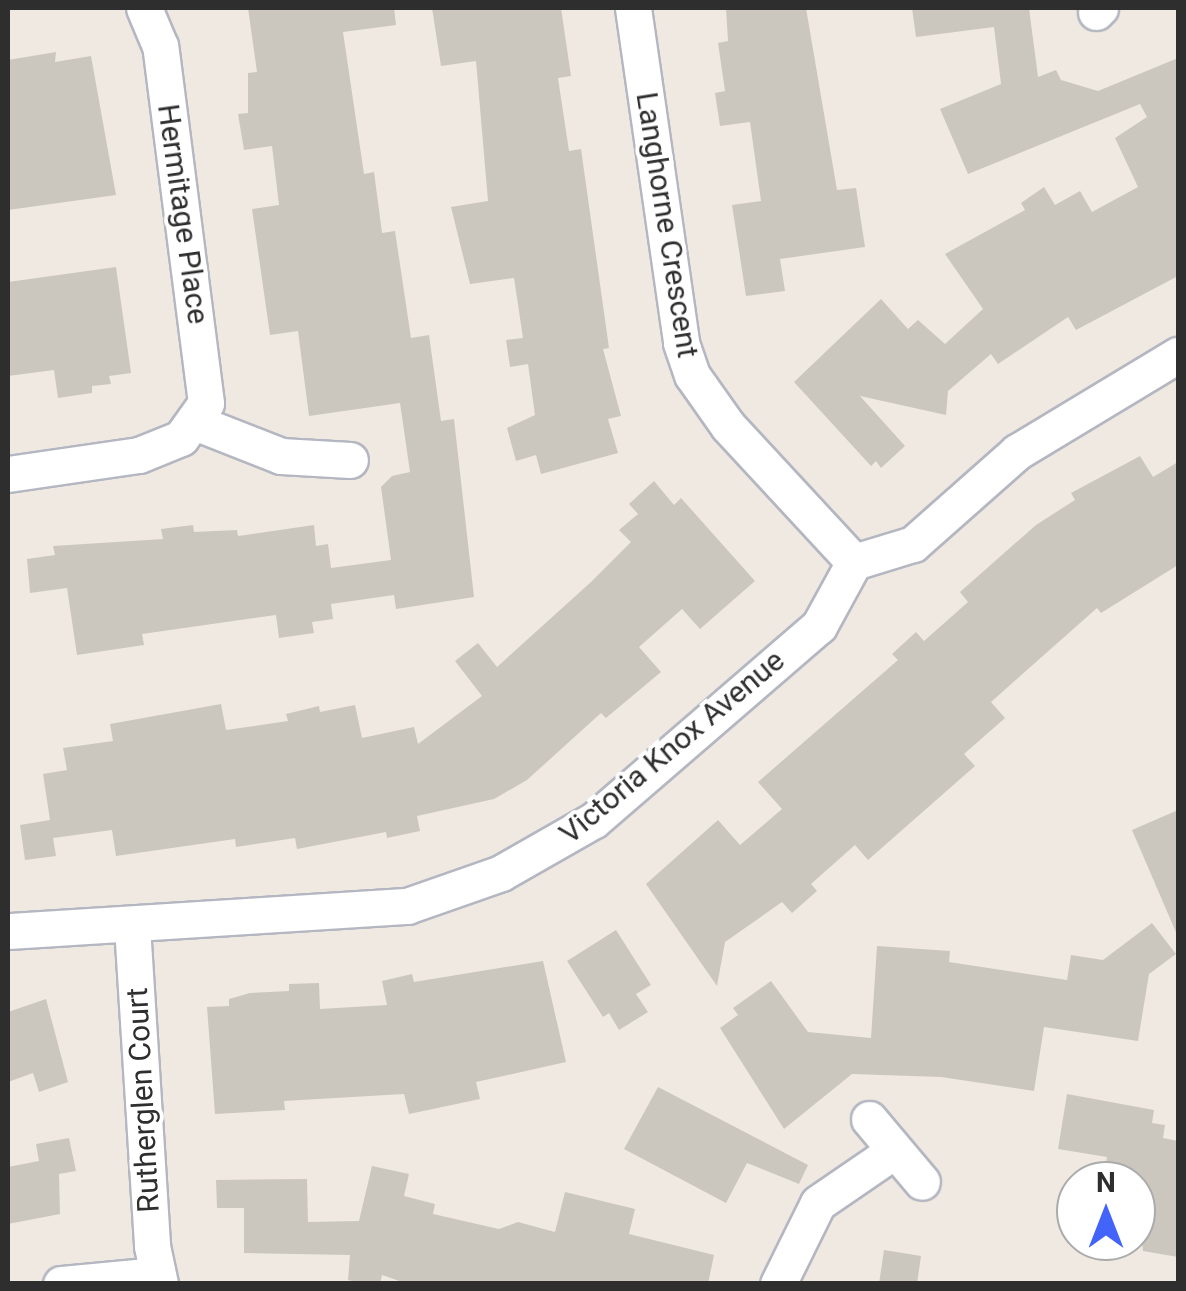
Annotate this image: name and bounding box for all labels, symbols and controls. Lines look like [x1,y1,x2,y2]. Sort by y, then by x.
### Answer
street label: Langhorne Crescent [628,90,706,360]
street label: Hermitage Place [150,102,216,326]
street label: Victoria Knox Avenue [552,643,792,851]
street label: Rutherglen Court [119,987,167,1213]
north arrow [1056,1161,1156,1261]
text: N [1096,1166,1116,1199]

